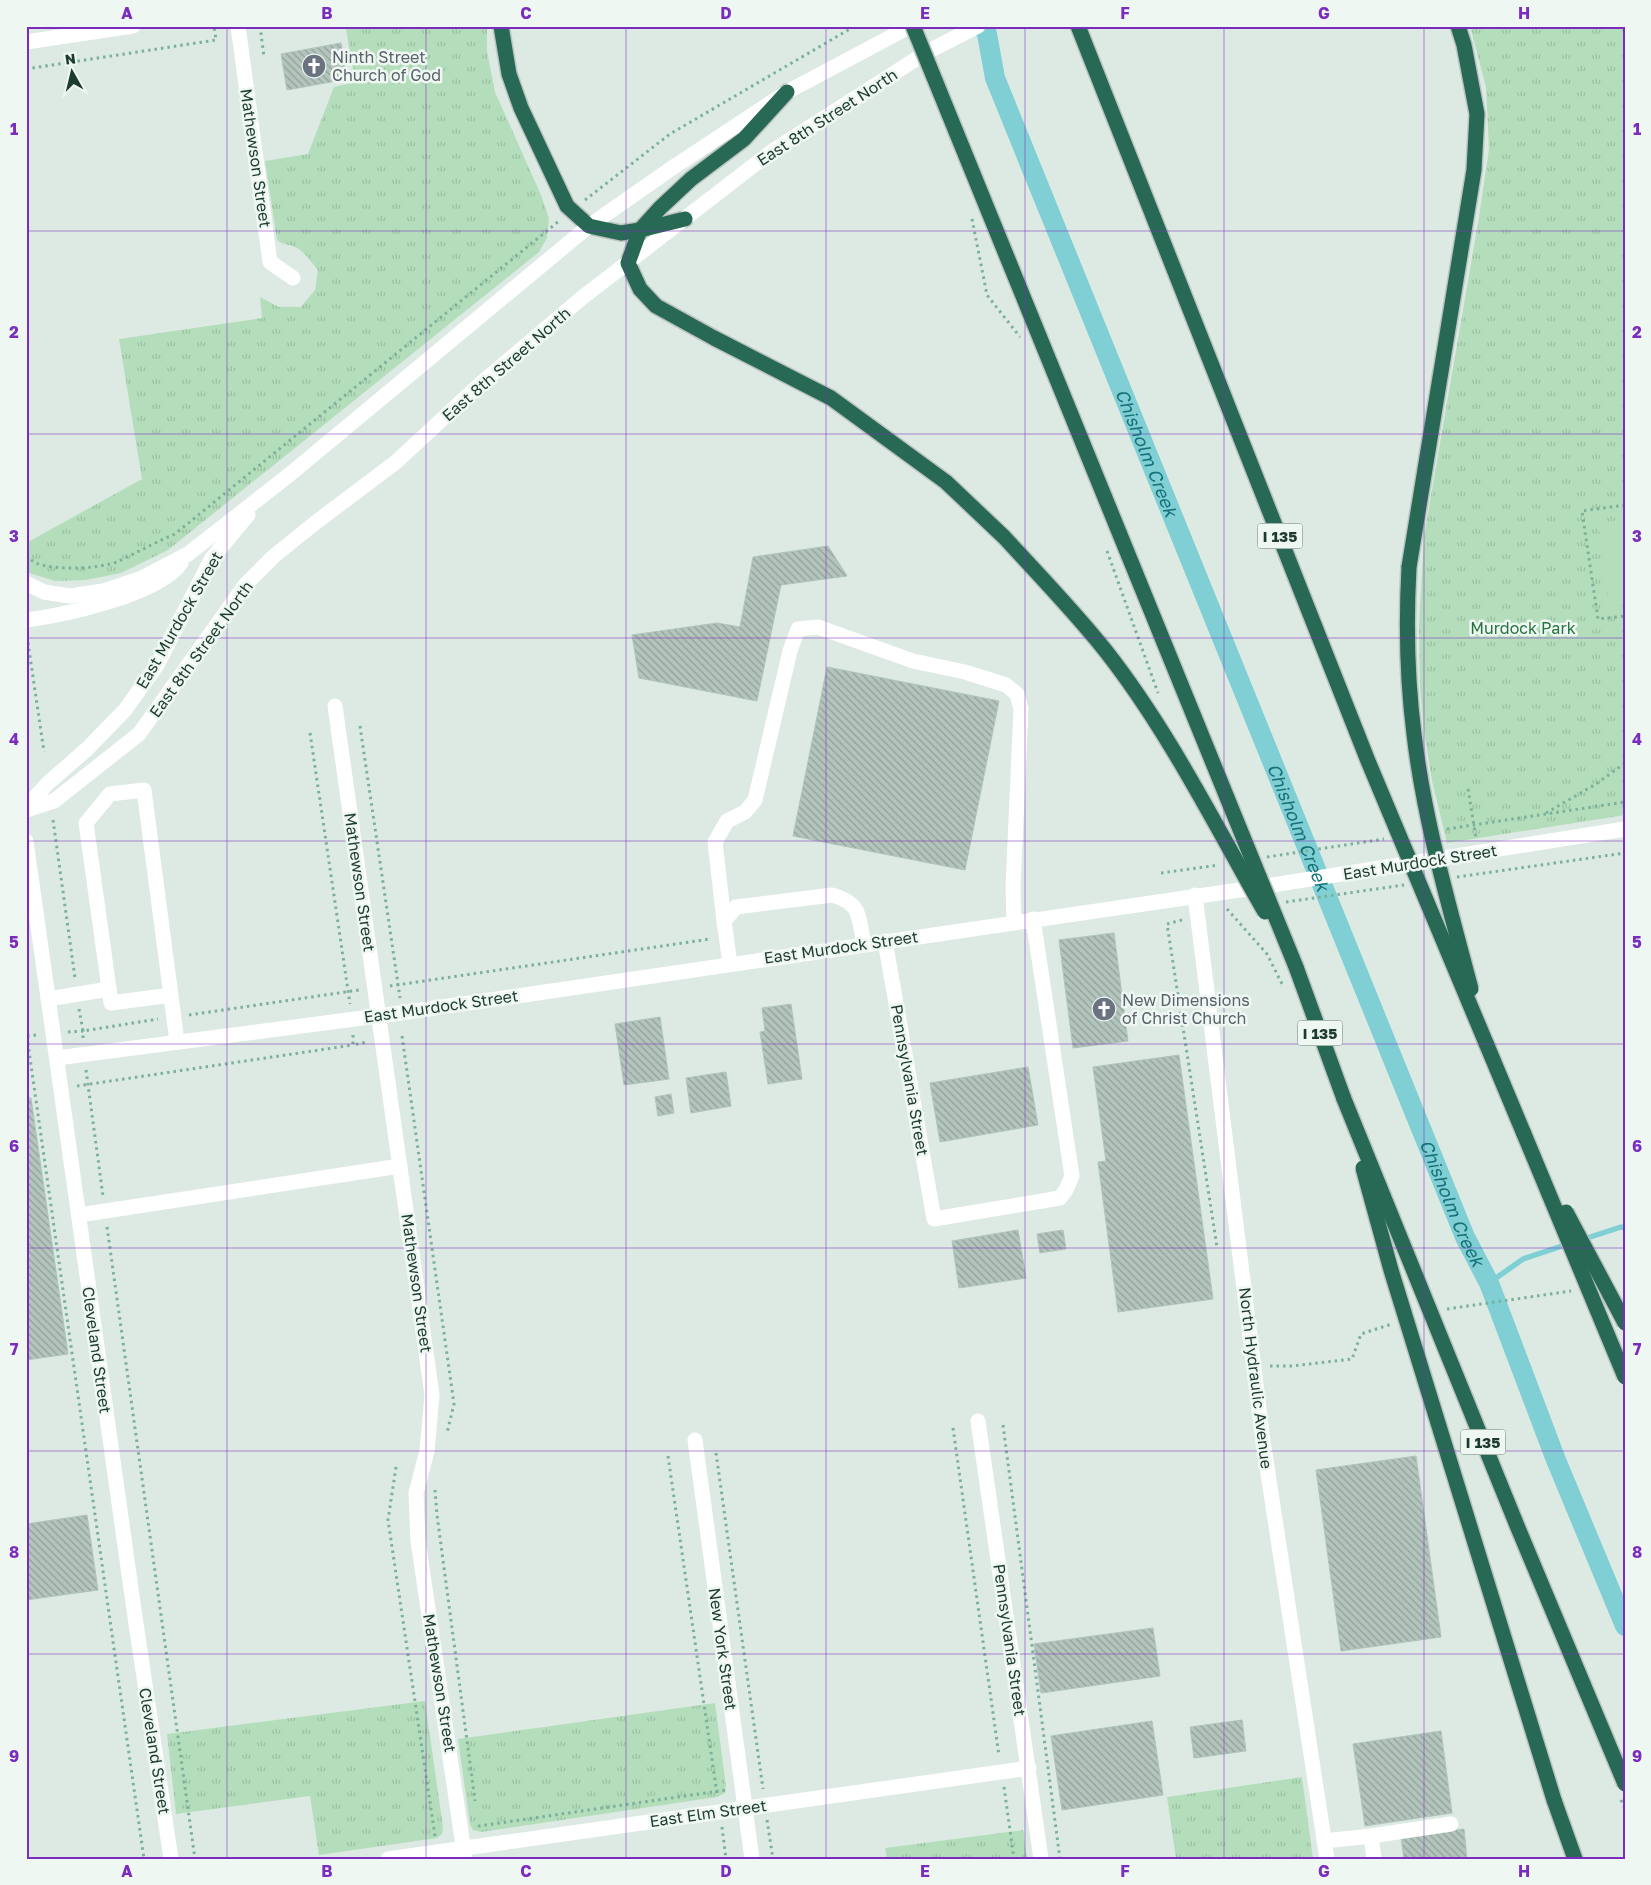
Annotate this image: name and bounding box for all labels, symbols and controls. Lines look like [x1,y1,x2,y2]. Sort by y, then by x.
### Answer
text: A [121,3,133,23]
text: B [321,3,333,23]
text: C [520,3,532,23]
text: D [720,3,732,23]
text: E [920,3,930,23]
text: F [1120,3,1130,23]
text: G [1318,3,1330,23]
text: H [1518,3,1530,23]
place label: Ninth Street Church of God [332,47,441,85]
north arrow [48,48,98,98]
text: N [64,49,77,68]
church icon: Ninth Street Church of God [301,53,327,79]
street label: East 8th Street North [753,64,901,170]
street label: Mathewson Street [236,87,276,229]
text: 1 [10,119,18,139]
text: 1 [1633,119,1641,139]
street label: East 8th Street North [438,303,574,425]
text: 2 [9,322,19,342]
text: 2 [1632,322,1642,342]
water label: Chisholm Creek [1111,386,1183,522]
road number: I 135 [1258,524,1302,548]
text: 3 [9,526,19,546]
text: 3 [1632,526,1642,546]
street label: East Murdock Street [131,548,227,692]
street label: East 8th Street North [145,577,257,721]
park label: Murdock Park [1470,618,1576,638]
text: 4 [9,729,19,749]
text: 4 [1632,729,1642,749]
water label: Chisholm Creek [1263,760,1335,896]
street label: Mathewson Street [340,811,380,953]
street label: East Murdock Street [1342,840,1498,884]
street label: East Murdock Street [763,926,919,968]
text: 5 [9,932,19,952]
text: 5 [1632,932,1642,952]
street label: East Murdock Street [363,985,519,1027]
place label: New Dimensions of Christ Church [1122,990,1250,1028]
church icon: New Dimensions of Christ Church [1091,996,1117,1022]
street label: Pennsylvania Street [887,1003,933,1157]
road number: I 135 [1298,1020,1342,1046]
text: 6 [9,1136,19,1156]
water label: Chisholm Creek [1416,1136,1490,1272]
text: 6 [1632,1136,1642,1156]
street label: Mathewson Street [397,1212,437,1354]
street label: Cleveland Street [78,1285,116,1415]
street label: North Hydraulic Avenue [1235,1286,1277,1470]
text: 7 [10,1339,19,1359]
text: 7 [1633,1339,1642,1359]
road number: I 135 [1460,1430,1506,1454]
text: 8 [9,1542,19,1562]
text: 8 [1632,1542,1642,1562]
street label: Pennsylvania Street [989,1563,1031,1717]
street label: New York Street [705,1586,741,1712]
street label: Mathewson Street [419,1612,461,1754]
street label: Cleveland Street [135,1686,175,1816]
text: 9 [9,1746,19,1766]
text: 9 [1632,1746,1642,1766]
street label: East Elm Street [648,1795,768,1831]
text: A [121,1861,133,1881]
text: B [321,1861,333,1881]
text: C [520,1861,532,1881]
text: D [720,1861,732,1881]
text: E [920,1861,930,1881]
text: F [1120,1861,1130,1881]
text: G [1318,1861,1330,1881]
text: H [1518,1861,1530,1881]

